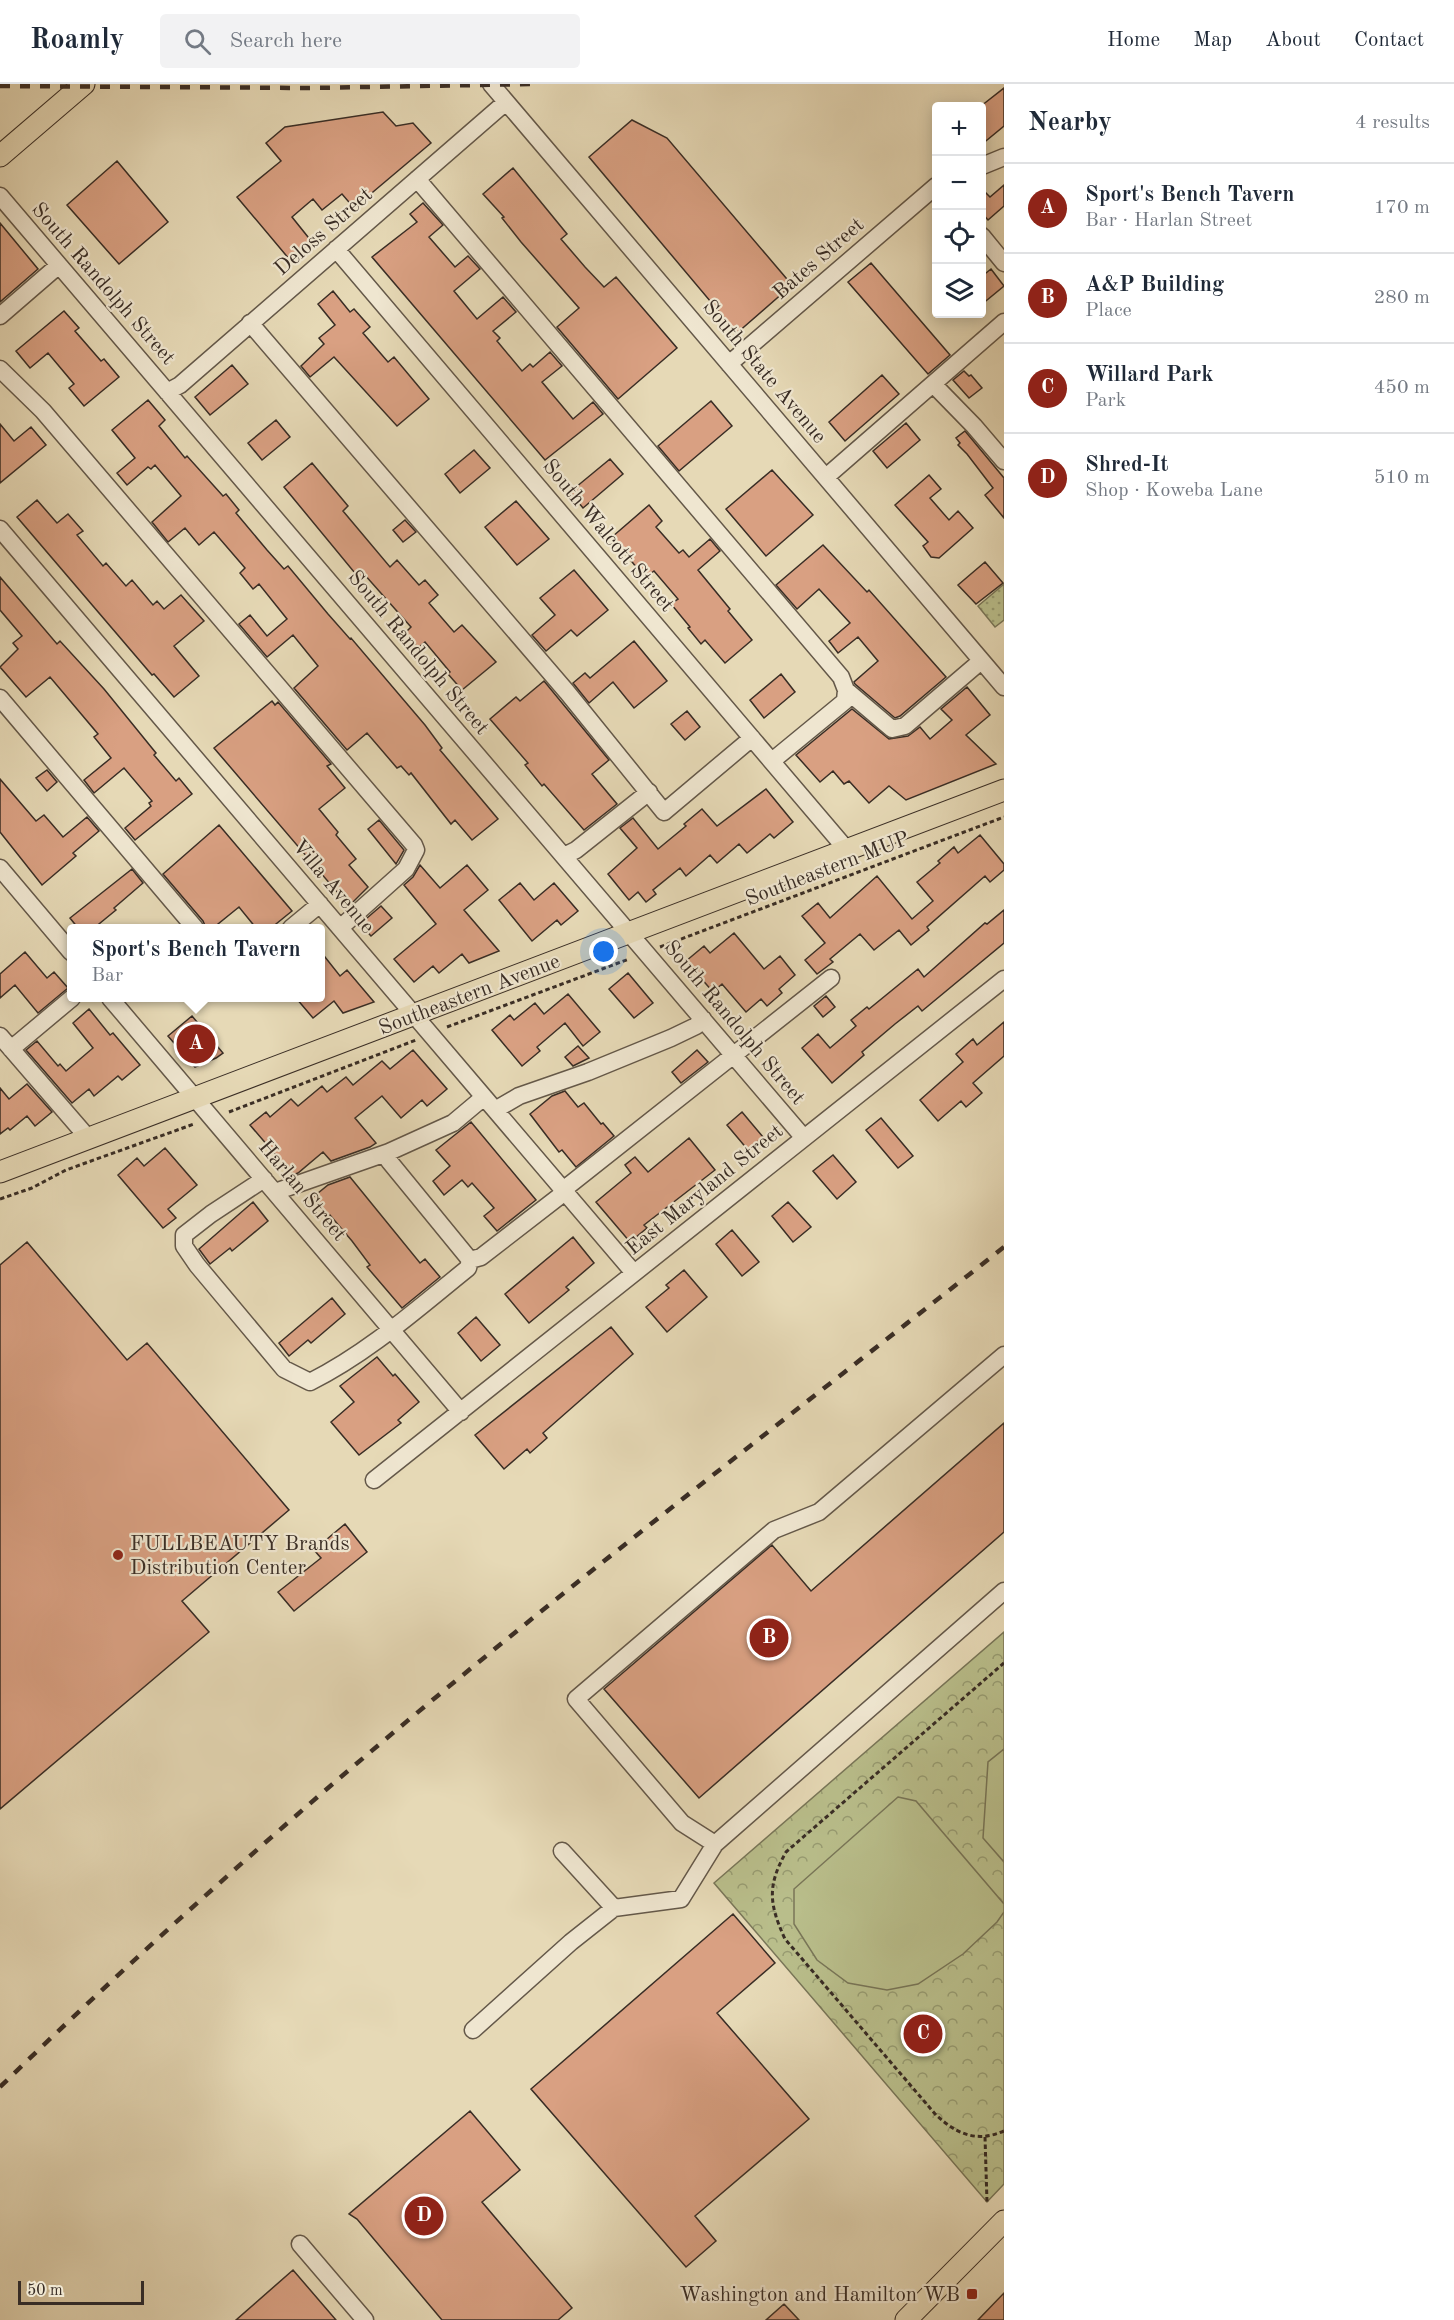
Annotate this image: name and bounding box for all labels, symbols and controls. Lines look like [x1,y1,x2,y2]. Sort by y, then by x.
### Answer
search box [160,14,580,68]
icon: search [181,25,214,58]
text: Roamly [30,27,124,55]
text: Search here [229,30,342,52]
text: Home [1107,30,1160,51]
text: Map [1193,30,1232,51]
text: About [1265,30,1321,51]
text: Contact [1354,30,1424,51]
map controls [932,102,986,318]
button: + [932,102,986,156]
text: Nearby [1028,110,1112,136]
text: 4 results [1355,113,1430,133]
button: − [932,156,986,210]
street label: Deloss Street [271,184,377,280]
text: Sport's Bench Tavern [1085,184,1295,206]
text: A [1040,198,1055,218]
text: 170 m [1374,198,1430,218]
street label: South Randolph Street [27,199,179,369]
button: locate [932,210,986,264]
text: Bar · Harlan Street [1085,211,1252,231]
street label: Bates Street [770,214,868,304]
button: layers [932,264,986,318]
text: A&P Building [1085,274,1224,296]
text: B [1040,288,1055,308]
text: 280 m [1374,288,1430,308]
street label: South State Avenue [698,296,830,448]
text: Place [1085,301,1132,321]
text: Willard Park [1085,364,1214,386]
text: C [1041,378,1054,398]
text: 450 m [1374,378,1430,398]
text: Park [1085,391,1126,411]
text: Shred-It [1085,454,1169,476]
street label: South Walcott Street [538,456,678,616]
text: D [1040,468,1055,488]
text: 510 m [1374,468,1430,488]
text: Shop · Koweba Lane [1085,481,1263,501]
street label: South Randolph Street [343,567,492,739]
street label: Southeastern MUP [743,828,912,910]
street label: Villa Avenue [288,836,378,938]
popup [67,924,325,1002]
your location [589,937,618,966]
street label: South Randolph Street [659,937,808,1109]
text: Sport's Bench Tavern [91,939,301,961]
street label: Southeastern Avenue [376,951,563,1040]
text: Bar [91,966,123,986]
pin: A [176,1022,216,1066]
street label: East Maryland Street [623,1121,787,1260]
street label: Harlan Street [254,1137,350,1245]
place label: FULLBEAUTY Brands Distribution Center [130,1534,350,1579]
marker: FULLBEAUTY Brands Distribution Center [111,1548,125,1562]
pin: B [750,1616,788,1660]
pin: C [904,2012,942,2056]
pin: D [404,2194,444,2238]
scale bar [18,2278,144,2306]
text: 50 m [27,2283,63,2299]
place label: Washington and Hamilton WB [680,2285,960,2306]
marker: Washington and Hamilton WB [965,2287,979,2301]

